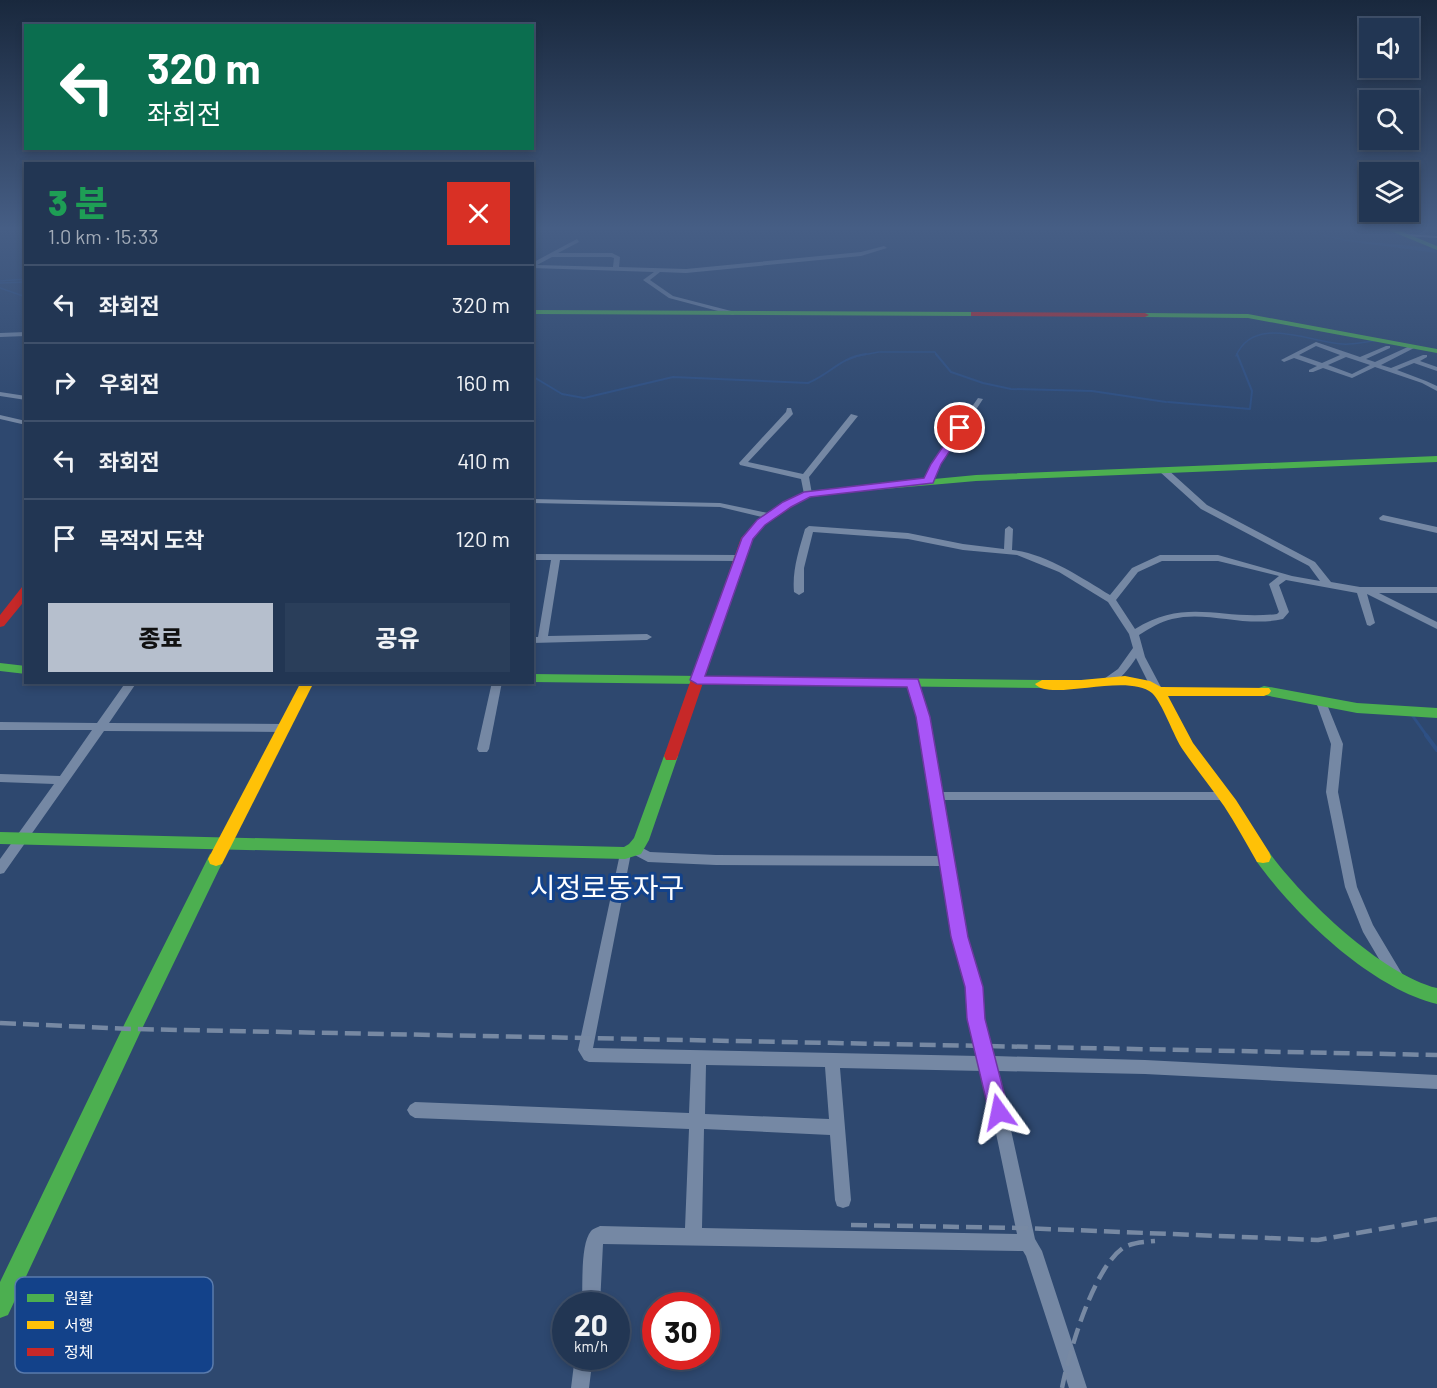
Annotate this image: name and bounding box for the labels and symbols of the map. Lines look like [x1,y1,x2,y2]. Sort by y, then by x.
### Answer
pin [934,402,985,453]
district label: 시정로동자구 [530,870,684,904]
position arrow [967,1080,1031,1144]
legend [15,1277,213,1373]
text: 원활 [64,1288,94,1307]
speed limit sign: 30 [642,1292,720,1370]
text: 서행 [64,1315,93,1334]
text: 정체 [64,1342,93,1361]

